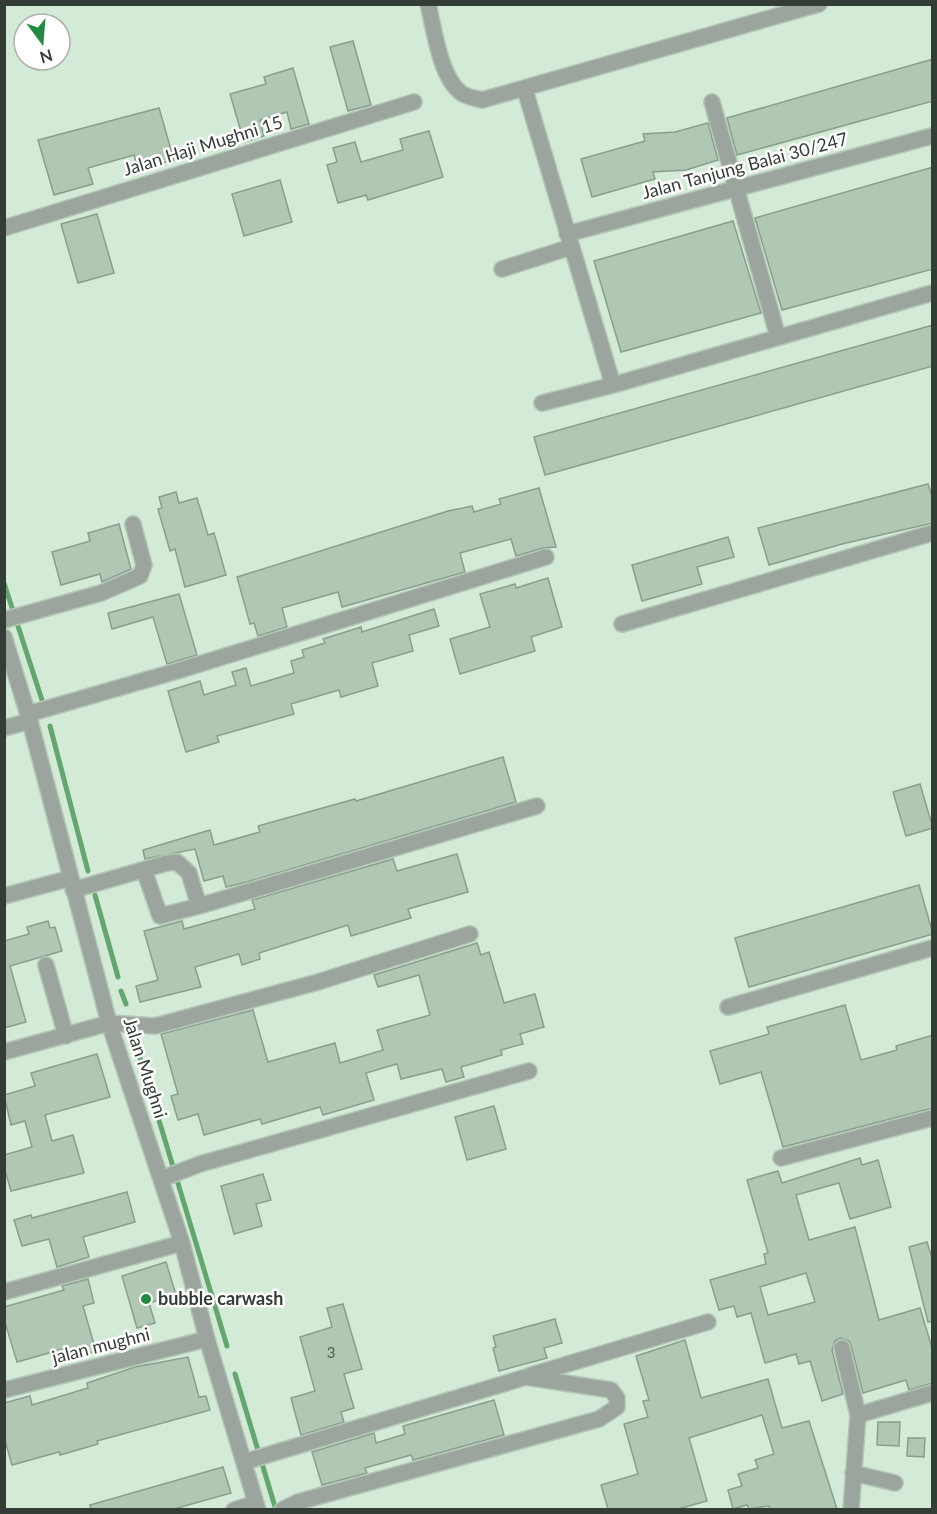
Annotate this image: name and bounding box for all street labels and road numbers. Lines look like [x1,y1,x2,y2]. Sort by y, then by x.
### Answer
street label: Jalan Haji Mughni 15 [120,110,285,180]
street label: Jalan Tanjung Balai 30/247 [639,127,850,203]
street label: Jalan Mughni [119,1015,173,1121]
street label: jalan mughni [49,1322,152,1368]

